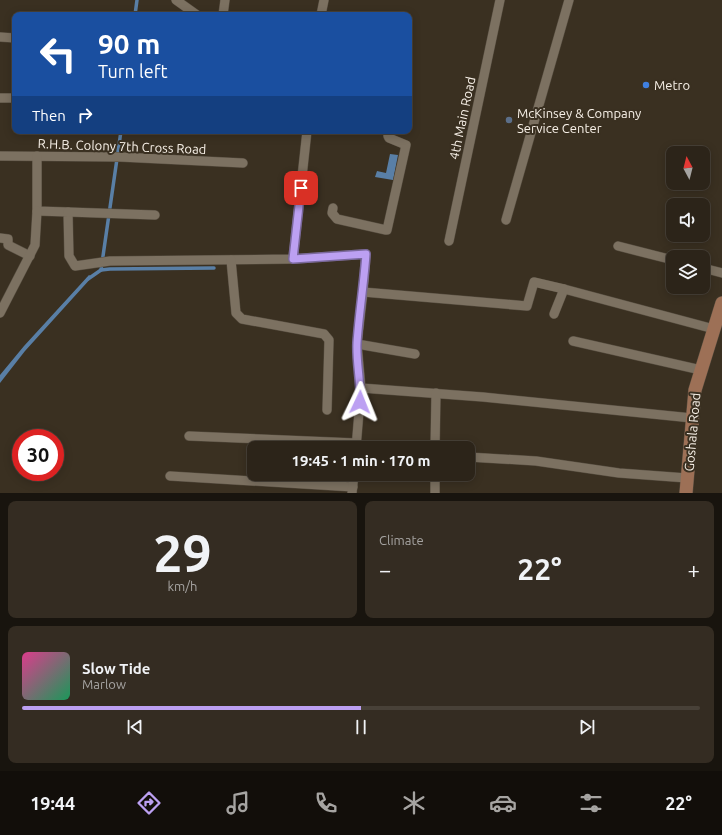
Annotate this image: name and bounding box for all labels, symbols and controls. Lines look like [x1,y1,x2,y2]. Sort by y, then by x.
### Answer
icon: left [32,28,84,80]
text: 90 m [98,28,160,59]
text: Turn left [98,61,168,81]
street label: 4th Main Road [446,75,478,161]
place label: Metro [654,78,690,92]
marker: Metro [641,80,651,90]
icon: right [74,104,96,126]
place label: McKinsey & Company Service Center [517,106,641,135]
text: Then [32,107,66,124]
marker: McKinsey & Company Service Center [504,115,514,125]
street label: R.H.B. Colony 7th Cross Road [37,136,207,156]
north arrow [666,146,710,190]
map controls [666,146,710,294]
pin [284,171,318,205]
icon: arrive [290,177,312,199]
button: sound [666,198,710,242]
button: layers [666,250,710,294]
position arrow [339,381,381,423]
street label: Goshala Road [682,392,702,472]
speed limit sign: 30 [12,429,64,481]
text: 19:45 · 1 min · 170 m [292,452,430,469]
text: 29 [153,524,212,582]
text: Climate [379,533,424,547]
text: 22° [517,552,562,586]
text: − [379,557,391,582]
text: + [688,557,700,582]
text: km/h [167,579,198,593]
text: Slow Tide [82,660,150,677]
text: Marlow [82,677,126,691]
icon: previous [124,716,146,738]
icon: pause [350,716,372,738]
icon: next [576,716,598,738]
icon: directions [135,789,163,817]
icon: music [224,789,252,817]
icon: phone [312,789,340,817]
icon: climate [400,789,428,817]
icon: car [489,789,517,817]
icon: filters [577,789,605,817]
text: 19:44 [30,793,75,813]
text: 22° [665,793,692,813]

